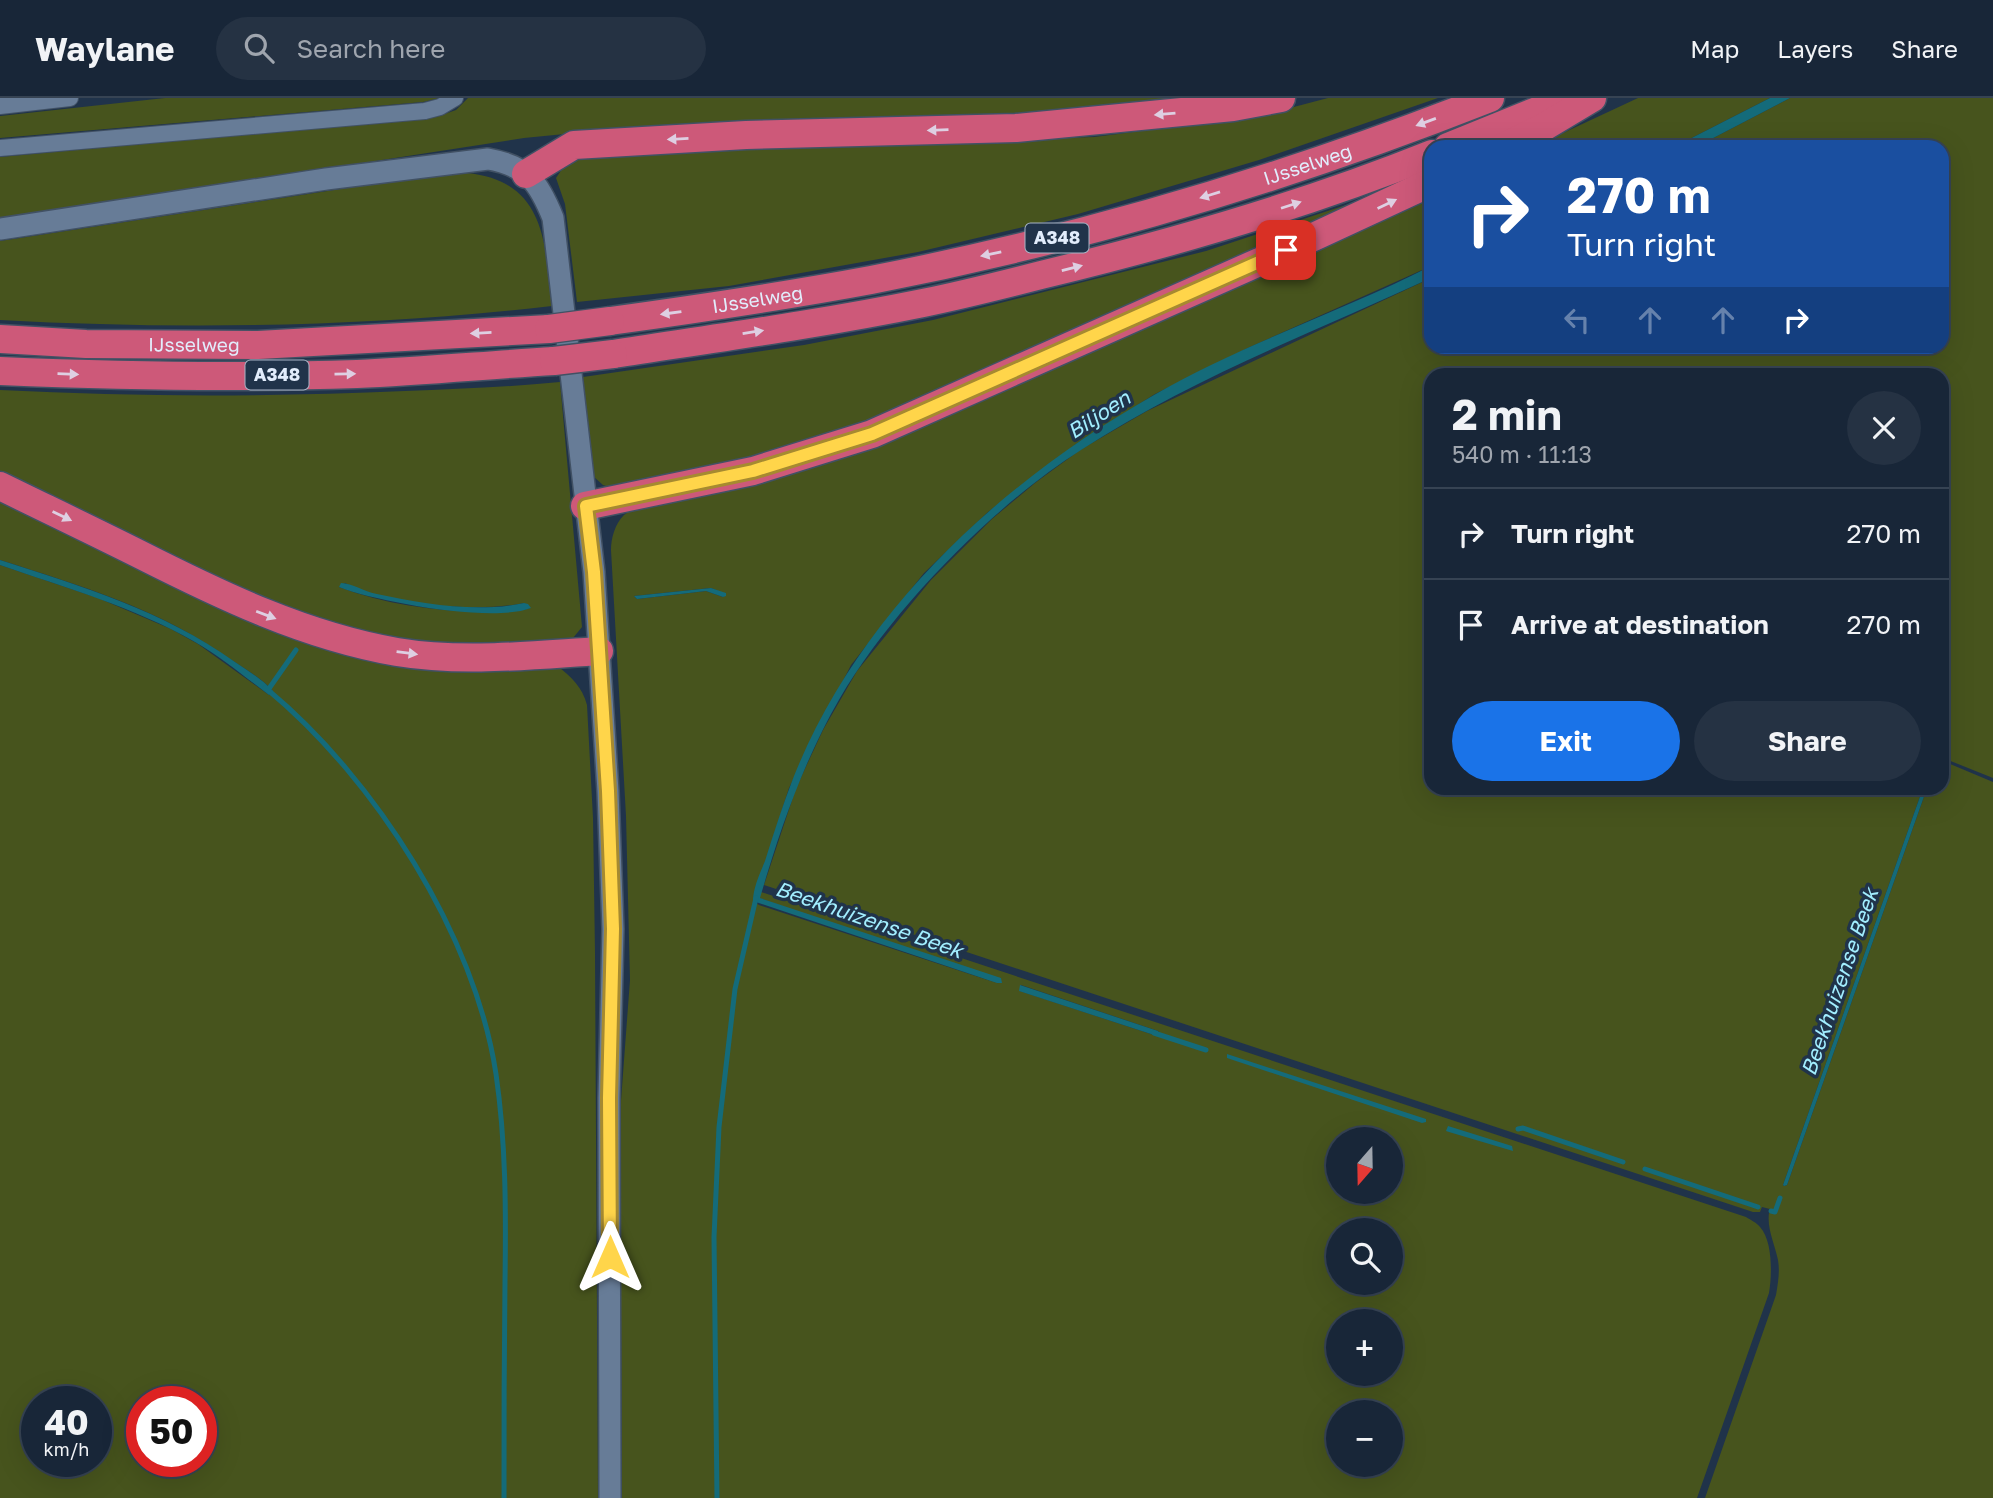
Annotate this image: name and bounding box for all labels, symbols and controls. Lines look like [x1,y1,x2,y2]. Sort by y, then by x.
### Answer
search box [216,17,706,80]
text: Waylane [35,29,174,68]
icon: search [240,29,278,67]
text: Search here [296,33,445,64]
text: Map [1690,34,1739,63]
text: Layers [1777,34,1853,63]
text: Share [1891,34,1958,63]
one-way arrow [1154,109,1176,120]
one-way arrow [1415,117,1436,128]
one-way arrow [927,124,949,136]
one-way arrow [666,134,688,145]
street label: IJsselweg [1260,138,1354,189]
text: 270 m [1567,165,1711,224]
icon: right [1452,168,1543,259]
one-way arrow [1200,190,1221,200]
one-way arrow [1377,198,1397,209]
one-way arrow [1280,199,1301,210]
pin [1256,220,1316,280]
road number: A348 [1026,223,1088,252]
text: Turn right [1567,225,1716,263]
icon: arrive [1267,231,1305,269]
one-way arrow [980,248,1002,259]
one-way arrow [1061,262,1083,273]
street label: IJsselweg [710,280,804,317]
icon: left [1558,301,1596,339]
icon: ahead [1631,301,1669,339]
icon: ahead [1704,301,1742,339]
icon: right [1777,301,1815,339]
one-way arrow [659,307,681,318]
one-way arrow [743,327,765,338]
one-way arrow [470,328,492,339]
street label: IJsselweg [148,332,240,356]
road number: A348 [246,360,308,390]
one-way arrow [57,368,79,379]
one-way arrow [334,368,356,380]
water label: Biljoen [1062,384,1136,444]
text: 2 min [1452,389,1562,439]
button: close [1847,391,1921,465]
text: 540 m · 11:13 [1452,440,1592,468]
one-way arrow [52,510,72,521]
icon: right [1452,515,1490,553]
text: Turn right [1511,518,1634,549]
text: 270 m [1847,518,1921,549]
icon: arrive [1452,606,1490,644]
one-way arrow [256,609,277,620]
text: Arrive at destination [1511,609,1769,640]
text: 270 m [1847,609,1921,640]
one-way arrow [396,647,418,658]
button: Exit [1452,701,1680,781]
button: Share [1694,701,1921,781]
water label: Beekhuizense Beek [772,875,968,964]
water label: Beekhuizense Beek [1795,883,1884,1079]
north arrow [1326,1127,1404,1204]
map controls [1326,1127,1403,1477]
button: search [1326,1218,1403,1295]
position arrow [573,1220,647,1294]
button: + [1326,1309,1403,1386]
speed limit sign: 50 [126,1386,217,1477]
button: − [1326,1400,1403,1477]
text: 40 [44,1401,89,1443]
text: km/h [44,1438,89,1460]

